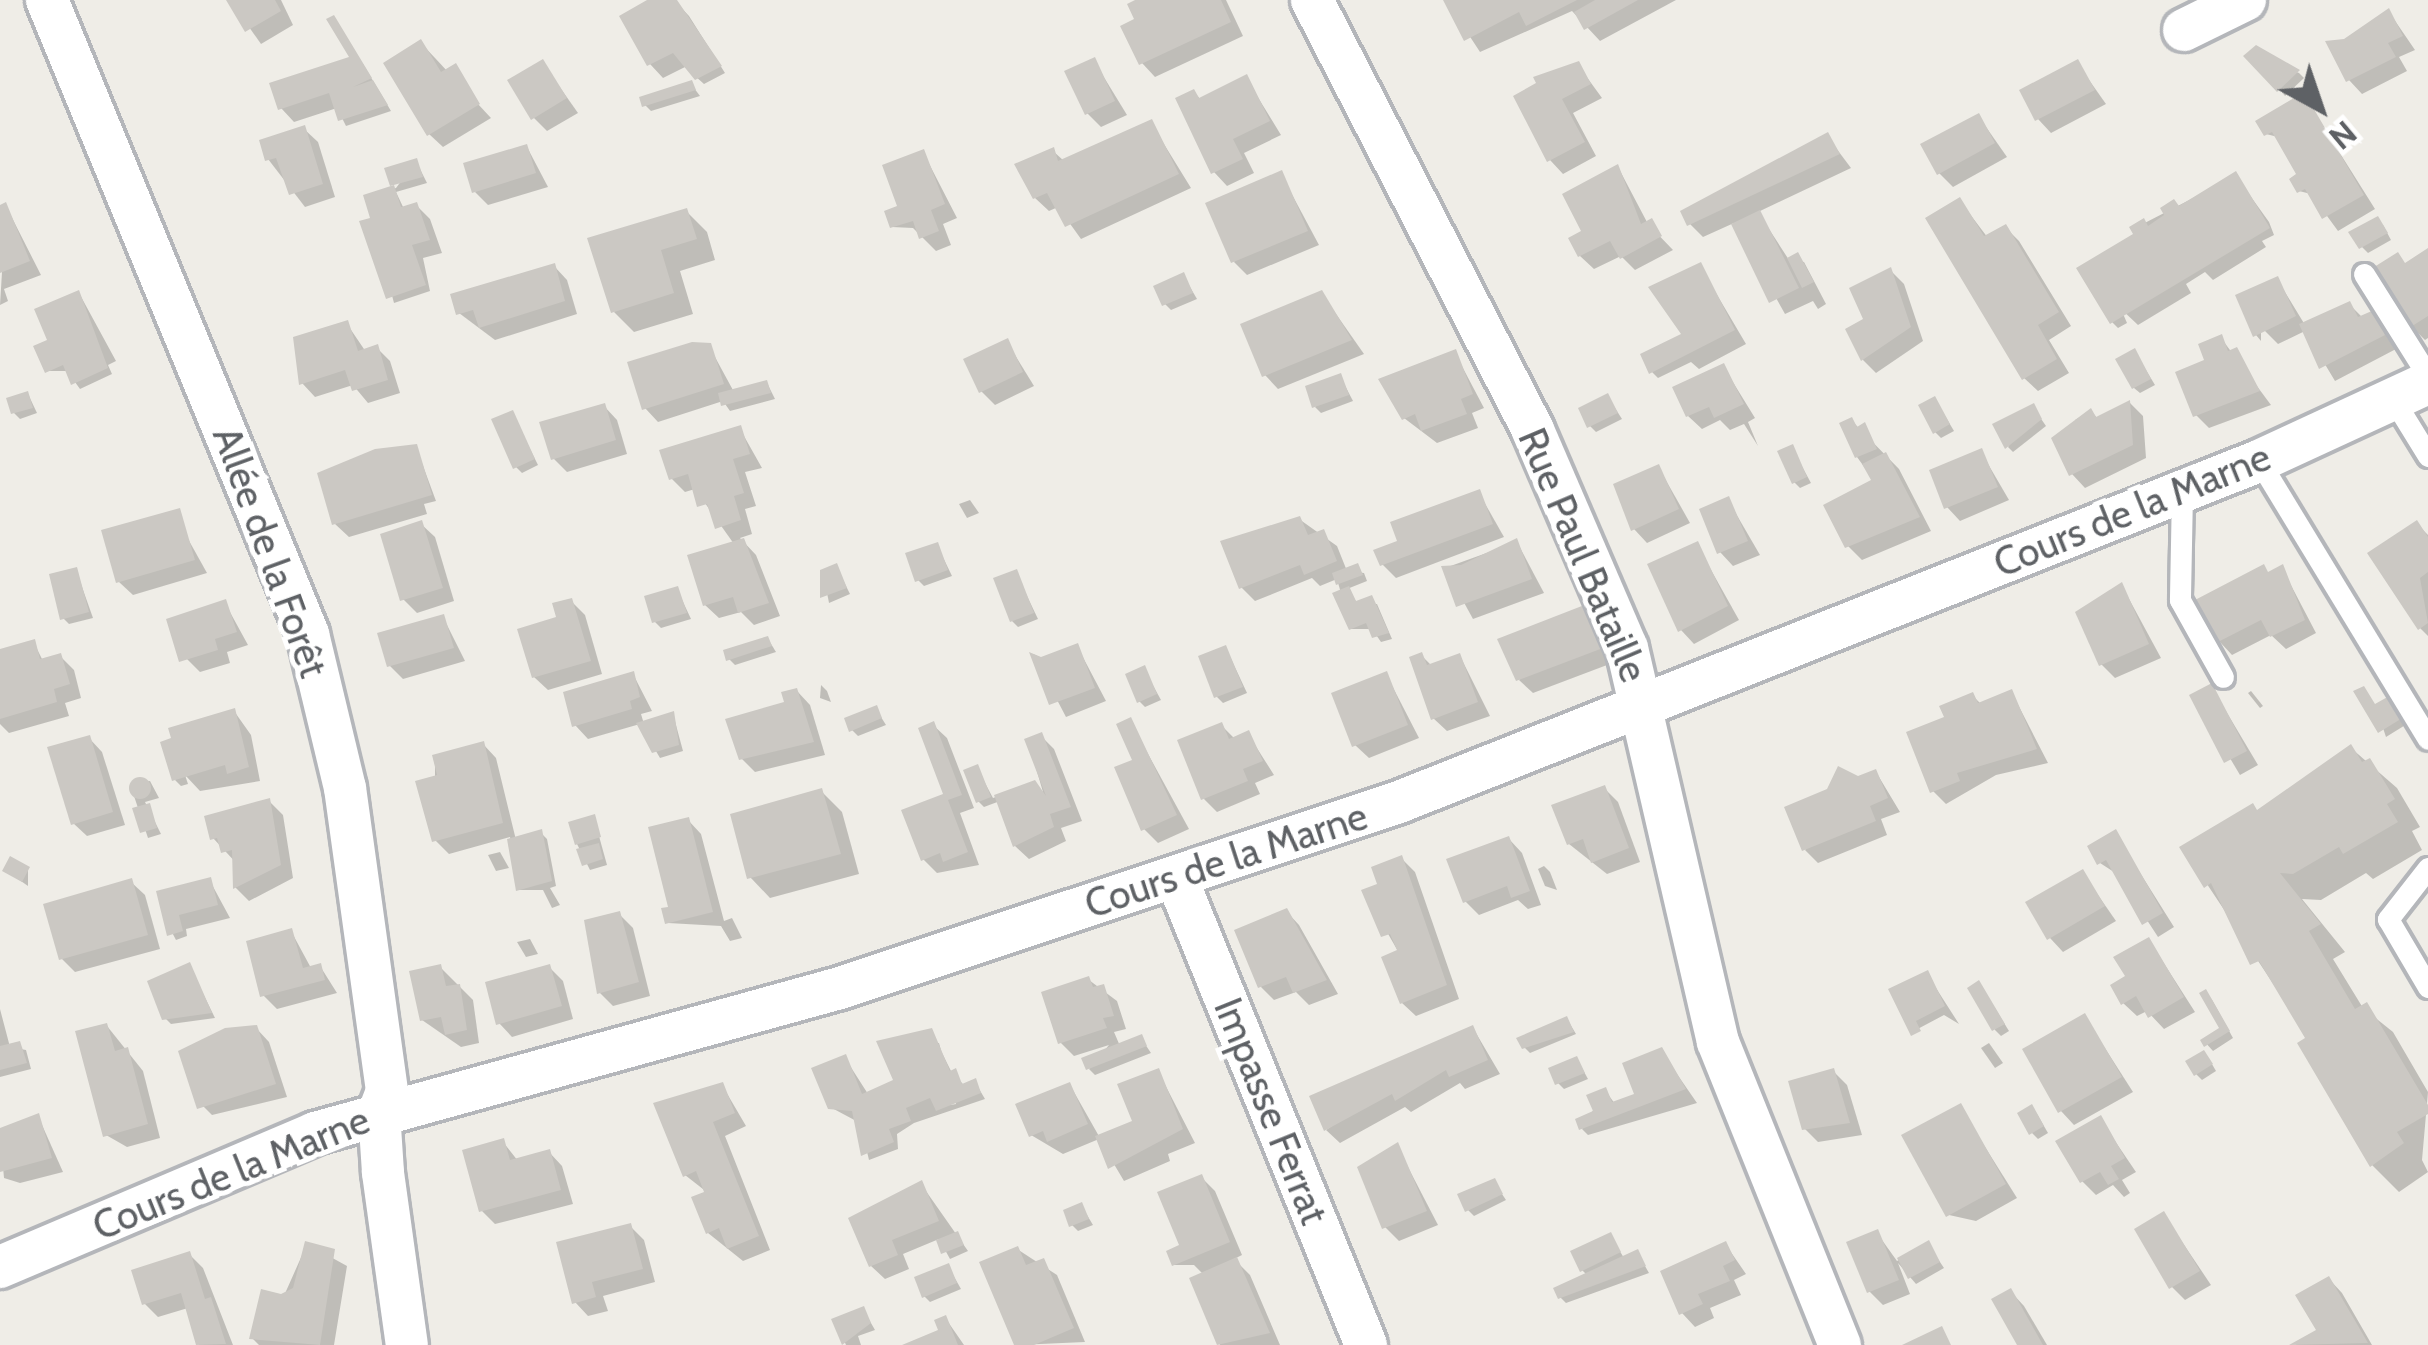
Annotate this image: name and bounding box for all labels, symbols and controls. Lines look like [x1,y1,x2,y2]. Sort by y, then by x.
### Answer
north arrow [2260,48,2380,168]
text: N [2321,113,2365,158]
street label: Allée de la Forêt [203,421,337,683]
street label: Rue Paul Bataille [1509,421,1657,689]
street label: Cours de la Marne [1987,433,2277,587]
street label: Cours de la Marne [1079,792,1373,928]
street label: Impasse Ferrat [1204,991,1338,1231]
street label: Cours de la Marne [86,1096,376,1250]

